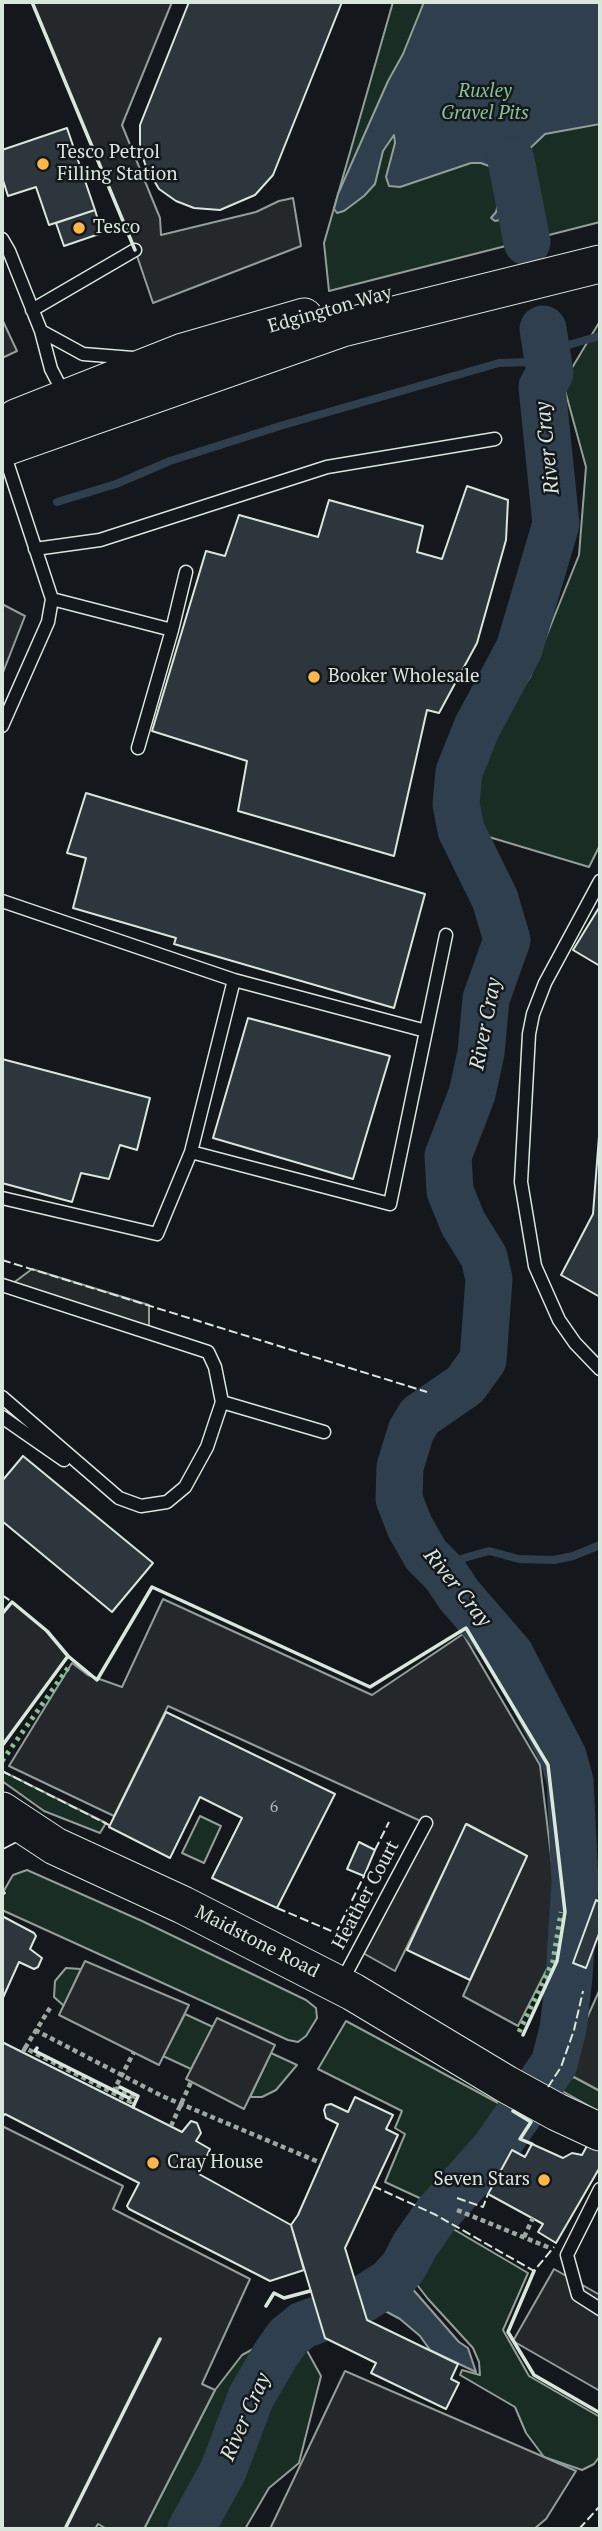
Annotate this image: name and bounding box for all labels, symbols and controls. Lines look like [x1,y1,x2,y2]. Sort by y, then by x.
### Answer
park label: Ruxley Gravel Pits [441,81,529,125]
place label: Tesco Petrol Filling Station [57,142,177,186]
marker: Tesco Petrol Filling Station [35,156,51,172]
place label: Tesco [93,217,140,239]
marker: Tesco [71,220,87,236]
street label: Edgington Way [265,281,395,339]
water label: River Cray [531,400,565,496]
place label: Booker Wholesale [328,666,480,688]
marker: Booker Wholesale [306,669,322,685]
water label: River Cray [465,976,507,1072]
water label: River Cray [418,1544,496,1632]
house number: 6 [270,1797,278,1817]
street label: Heather Court [328,1837,404,1953]
street label: Maidstone Road [191,1901,323,1983]
place label: Cray House [167,2152,263,2174]
marker: Cray House [145,2155,161,2171]
place label: Seven Stars [433,2169,530,2191]
marker: Seven Stars [536,2172,552,2188]
water label: River Cray [216,2369,276,2465]

